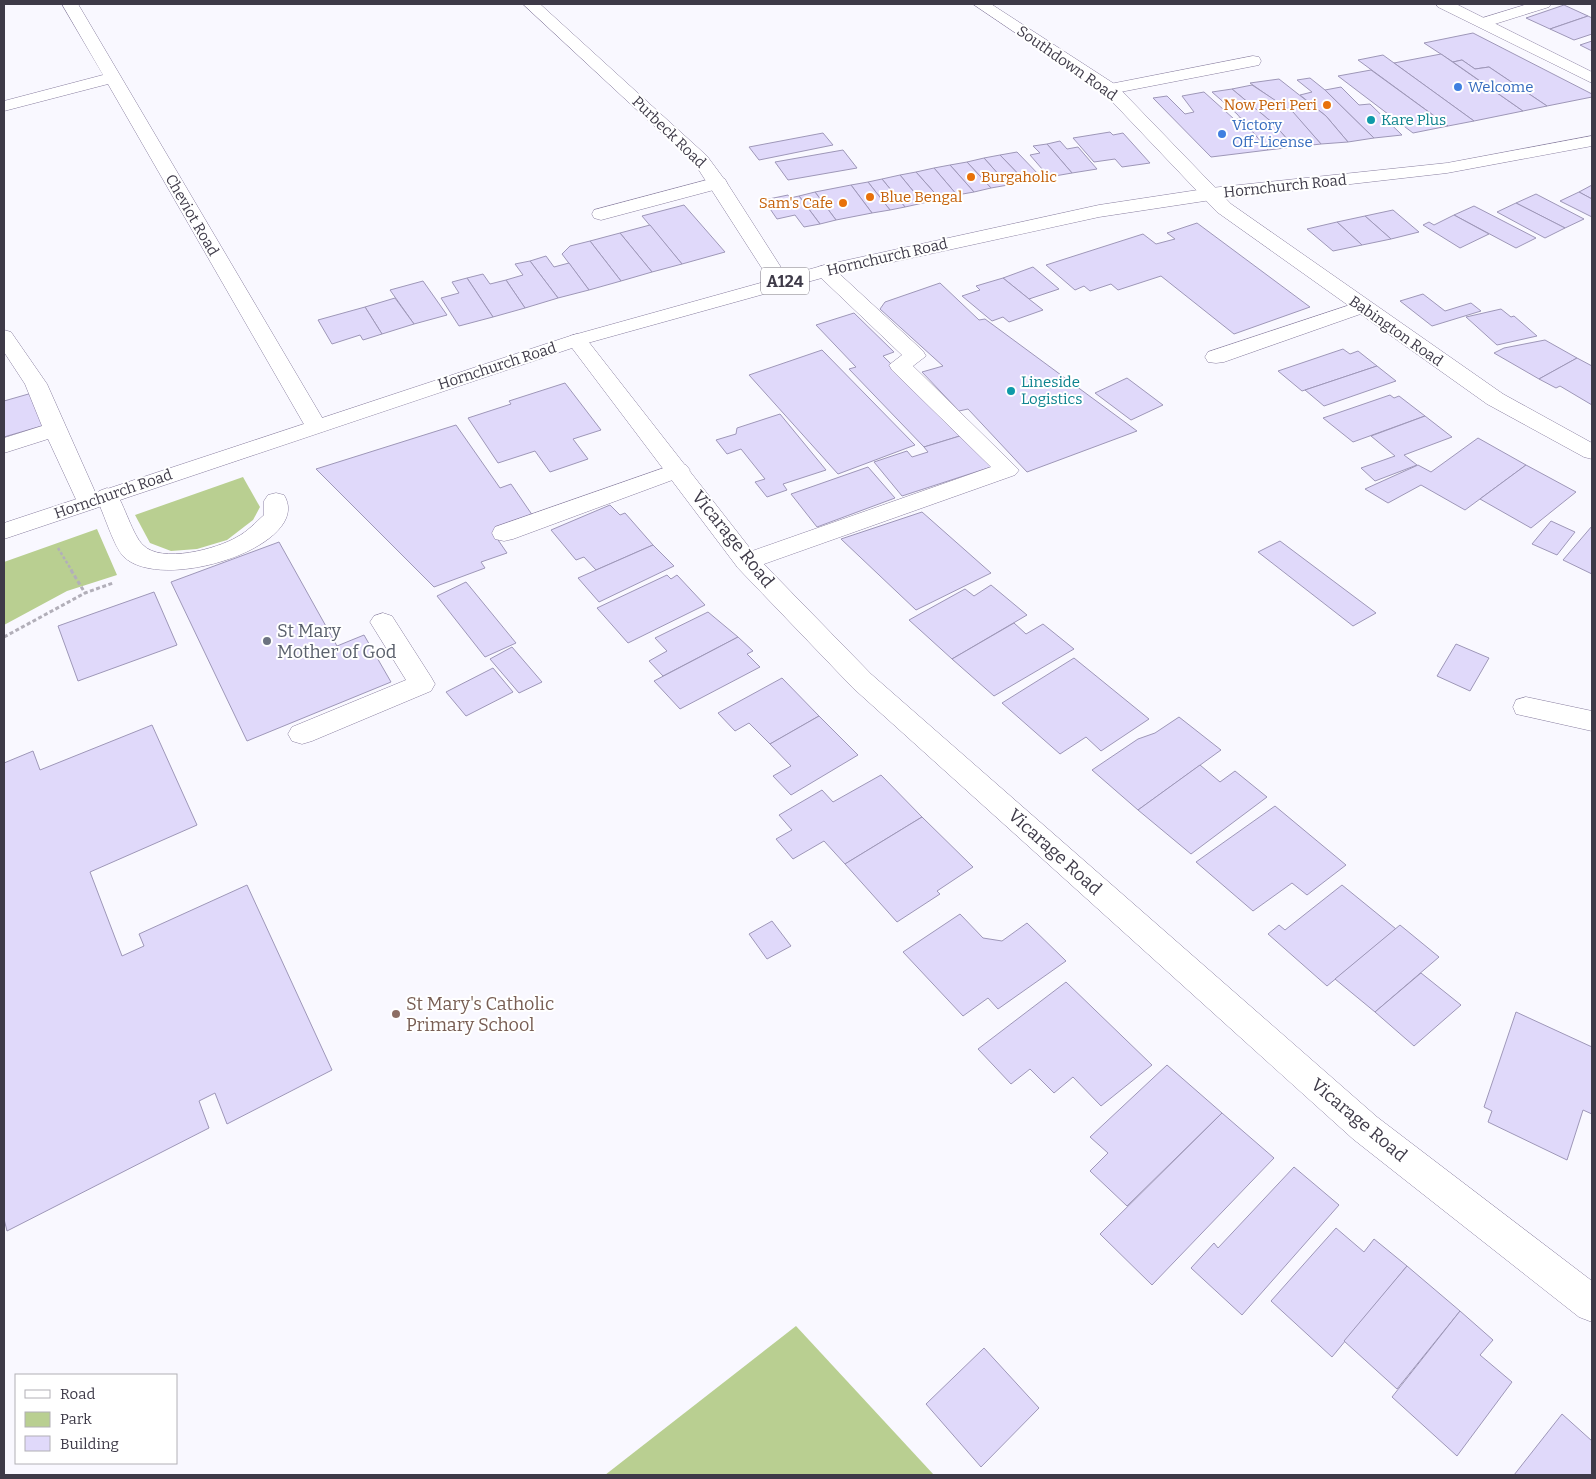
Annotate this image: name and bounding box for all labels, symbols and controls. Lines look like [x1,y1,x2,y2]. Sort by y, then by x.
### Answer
street label: Southdown Road [1013,22,1121,104]
place label: Welcome [1468,78,1533,96]
marker: Welcome [1452,81,1464,93]
street label: Purbeck Road [628,92,710,172]
place label: Now Peri Peri [1223,96,1318,114]
marker: Now Peri Peri [1321,99,1333,111]
place label: Kare Plus [1381,111,1446,129]
marker: Kare Plus [1365,114,1377,126]
place label: Victory Off-License [1232,116,1313,151]
marker: Victory Off-License [1216,128,1228,140]
place label: Burgaholic [981,168,1057,186]
street label: Cheviot Road [161,171,223,259]
marker: Burgaholic [965,171,977,183]
street label: Hornchurch Road [1223,171,1348,201]
place label: Blue Bengal [880,188,962,206]
marker: Blue Bengal [864,191,876,203]
place label: Sam's Cafe [759,194,833,212]
marker: Sam's Cafe [837,197,849,209]
street label: Hornchurch Road [825,234,949,280]
road number: A124 [761,268,809,294]
street label: Babington Road [1346,292,1446,370]
street label: Hornchurch Road [435,338,559,394]
place label: Lineside Logistics [1021,373,1082,408]
marker: Lineside Logistics [1005,385,1017,397]
street label: Hornchurch Road [52,465,174,523]
street label: Vicarage Road [687,486,779,592]
place label: St Mary Mother of God [277,620,397,663]
marker: St Mary Mother of God [261,635,273,647]
street label: Vicarage Road [1004,804,1107,900]
place label: St Mary's Catholic Primary School [406,993,554,1036]
marker: St Mary's Catholic Primary School [390,1008,402,1020]
street label: Vicarage Road [1306,1073,1412,1167]
legend [15,1374,178,1464]
text: Road [60,1385,95,1403]
text: Park [60,1410,92,1428]
text: Building [60,1435,119,1453]

